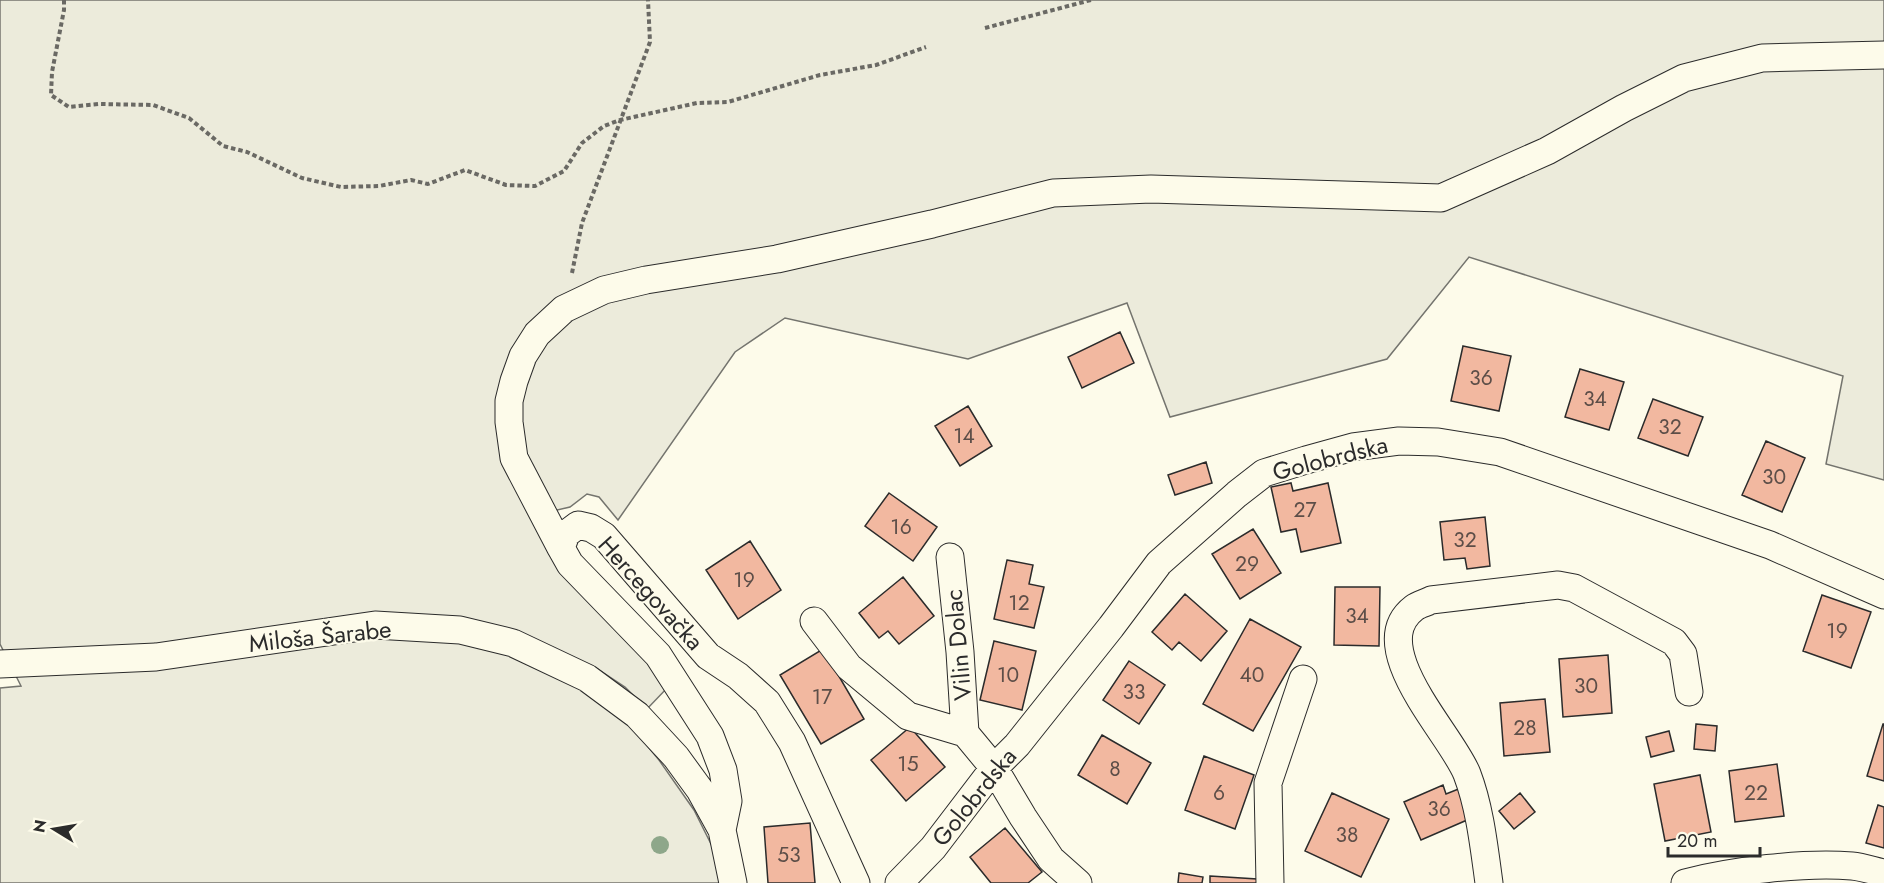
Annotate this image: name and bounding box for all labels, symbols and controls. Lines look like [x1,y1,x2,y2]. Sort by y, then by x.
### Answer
house number: 36 [1469,363,1493,393]
house number: 34 [1583,384,1607,414]
house number: 32 [1658,412,1682,442]
house number: 14 [953,421,975,451]
street label: Golobrdska [1269,427,1391,489]
house number: 30 [1762,462,1786,492]
house number: 27 [1294,495,1316,525]
house number: 16 [890,512,912,542]
house number: 32 [1453,525,1477,555]
street label: Hercegovačka [590,528,712,658]
house number: 29 [1235,549,1259,579]
house number: 19 [733,565,755,595]
street label: Vilin Dolac [936,588,980,702]
house number: 12 [1008,588,1030,618]
house number: 34 [1345,601,1369,631]
street label: Miloša Šarabe [247,611,393,661]
house number: 19 [1826,616,1848,646]
house number: 10 [997,660,1019,690]
house number: 40 [1240,660,1264,690]
house number: 30 [1574,671,1598,701]
house number: 33 [1123,677,1145,707]
house number: 17 [812,682,832,712]
house number: 28 [1513,713,1537,743]
street label: Golobrdska [923,740,1025,854]
house number: 15 [897,749,919,779]
house number: 8 [1109,754,1121,784]
house number: 6 [1213,778,1225,808]
house number: 22 [1744,778,1768,808]
house number: 36 [1427,794,1451,824]
north arrow [24,799,84,859]
text: N [27,818,52,835]
house number: 38 [1336,820,1358,850]
scale bar [1668,820,1760,858]
text: 20 m [1677,828,1717,854]
house number: 53 [777,840,801,870]

